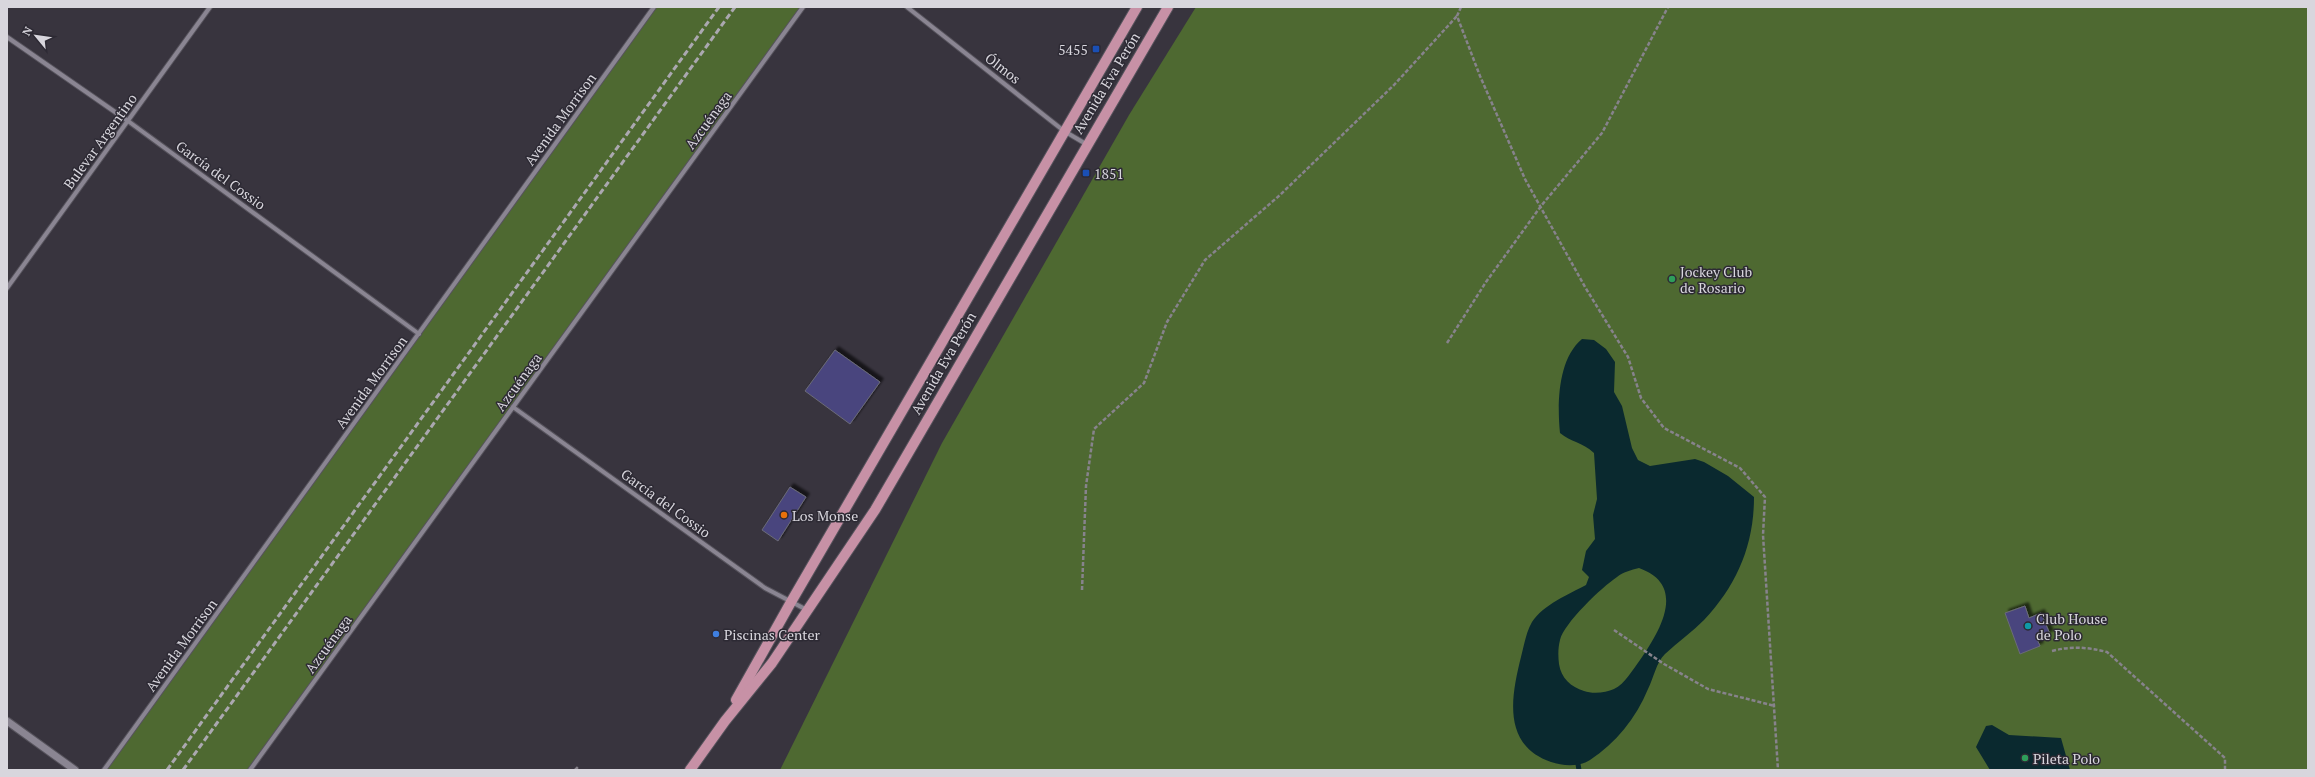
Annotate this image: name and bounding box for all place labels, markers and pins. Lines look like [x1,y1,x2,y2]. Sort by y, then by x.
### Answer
place label: 5455 [1058,40,1088,59]
marker: 5455 [1091,44,1101,54]
place label: 1851 [1094,164,1124,183]
marker: 1851 [1081,168,1091,178]
place label: Jockey Club de Rosario [1680,262,1753,297]
marker: Jockey Club de Rosario [1667,274,1677,284]
place label: Los Monse [792,506,858,525]
marker: Los Monse [779,510,789,520]
place label: Club House de Polo [2036,609,2107,644]
marker: Club House de Polo [2023,621,2033,631]
place label: Piscinas Center [724,625,820,644]
marker: Piscinas Center [711,629,721,639]
place label: Pileta Polo [2033,749,2100,768]
marker: Pileta Polo [2020,753,2030,763]

